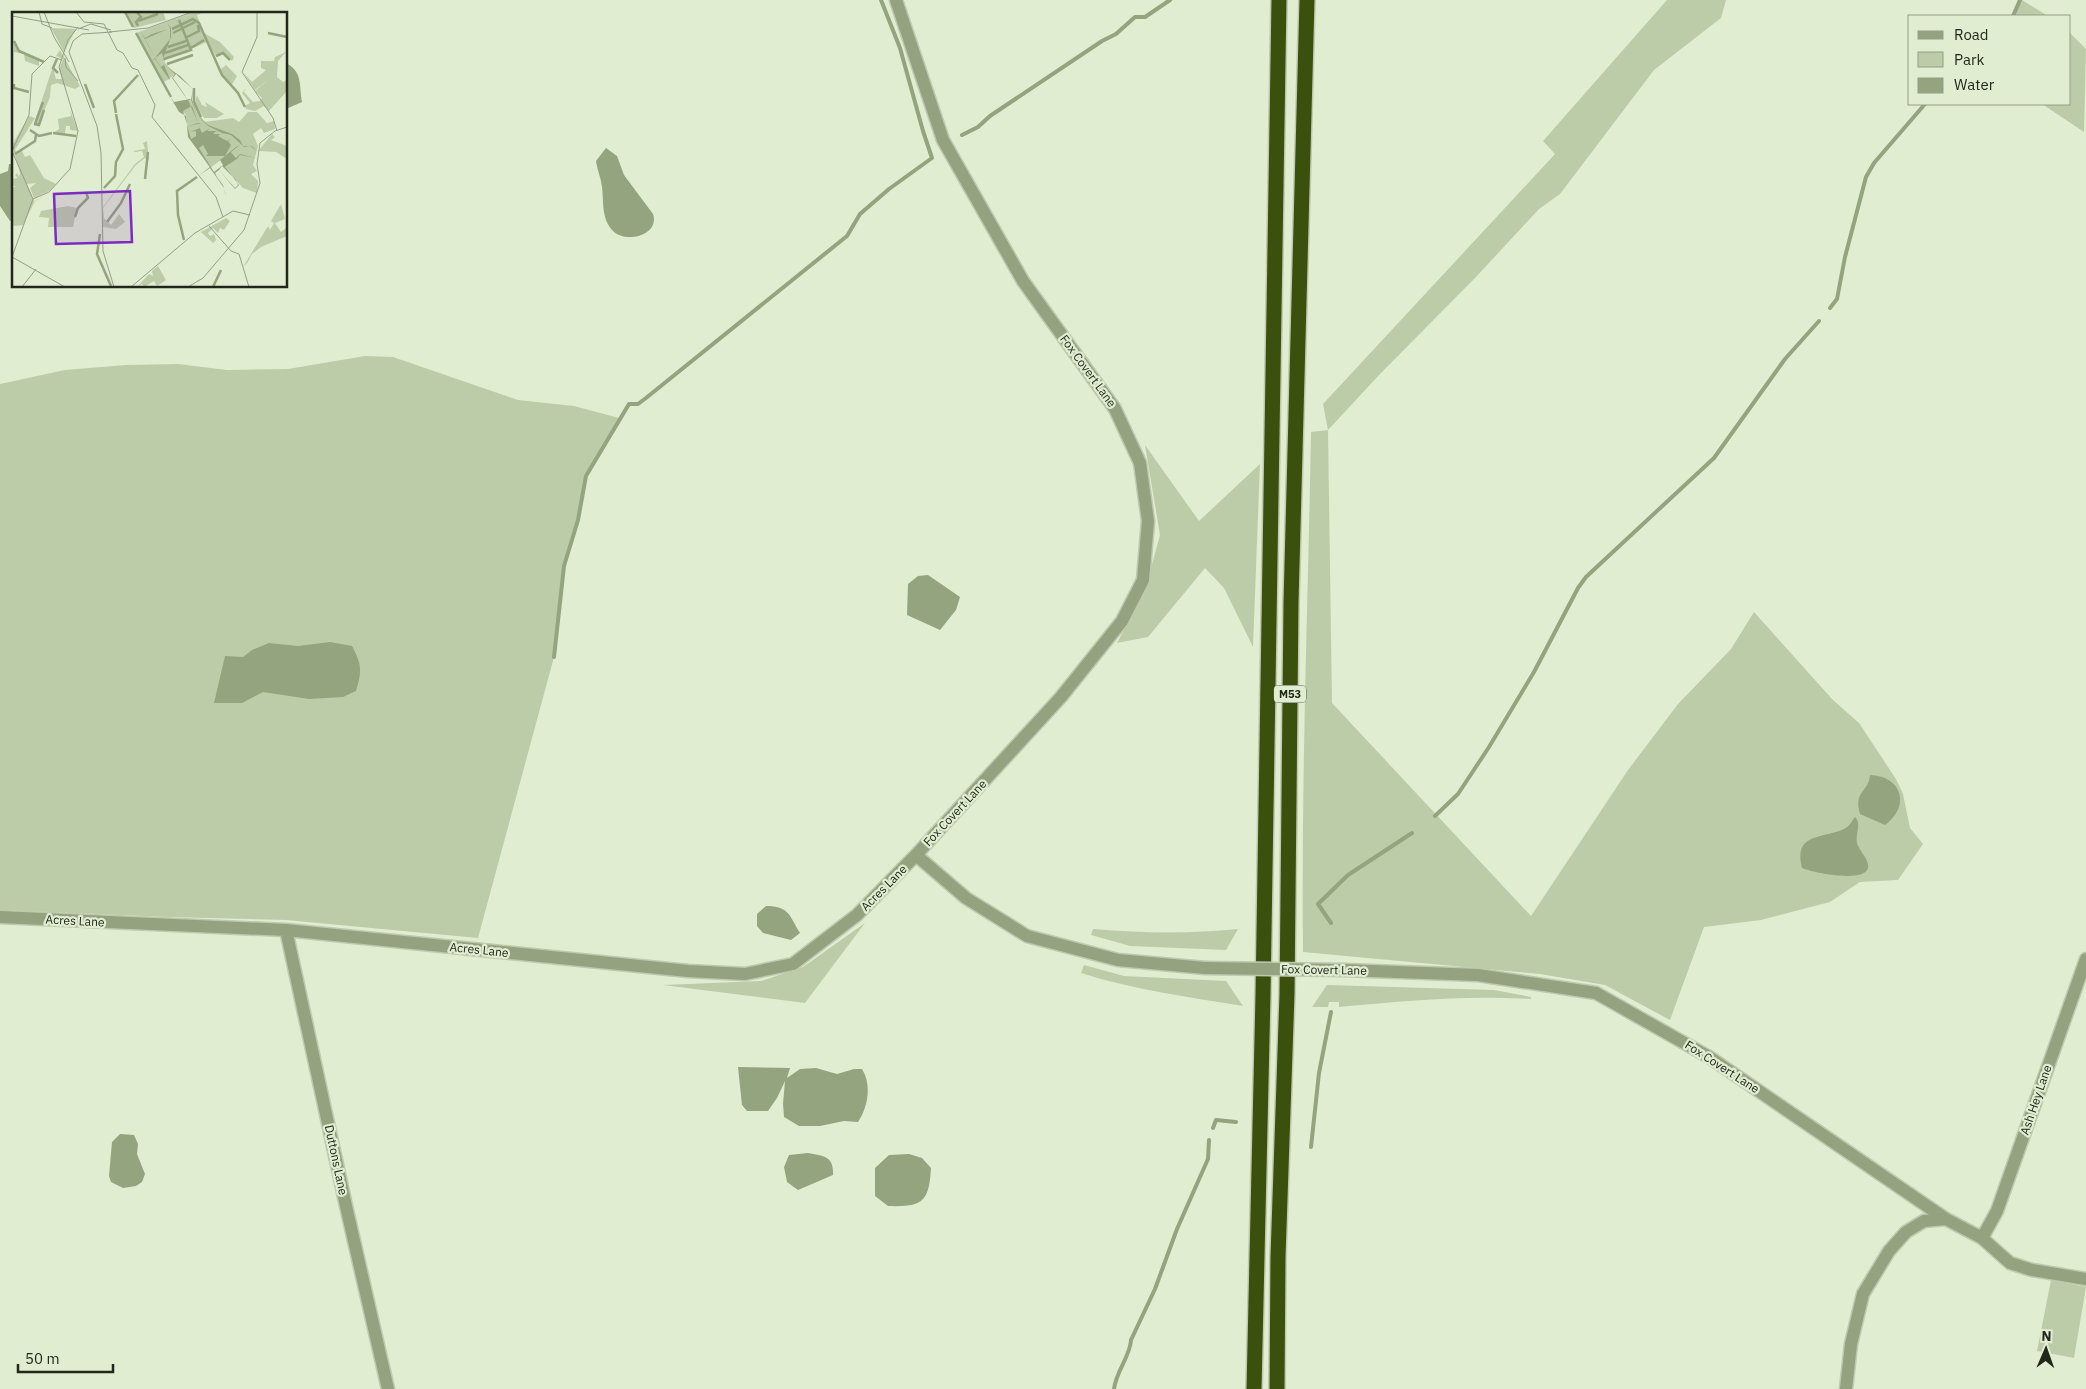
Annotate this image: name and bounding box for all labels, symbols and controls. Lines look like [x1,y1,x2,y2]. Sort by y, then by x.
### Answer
inset map [12,12,288,288]
legend [1908,15,2071,105]
text: Road [1954,25,1989,44]
text: Park [1954,50,1984,69]
text: Water [1954,75,1995,94]
street label: Fox Covert Lane [1057,332,1120,410]
road number: M53 [1274,686,1306,702]
street label: Fox Covert Lane [920,776,990,849]
street label: Acres Lane [857,861,910,914]
street label: Acres Lane [45,911,105,930]
street label: Acres Lane [449,939,510,960]
street label: Fox Covert Lane [1281,961,1367,978]
street label: Fox Covert Lane [1682,1037,1763,1096]
street label: Ash Hey Lane [2017,1063,2055,1137]
street label: Duttons Lane [322,1124,351,1197]
north arrow [2021,1324,2071,1374]
text: N [2041,1327,2052,1345]
scale bar [18,1342,112,1374]
text: 50 m [25,1349,60,1368]

